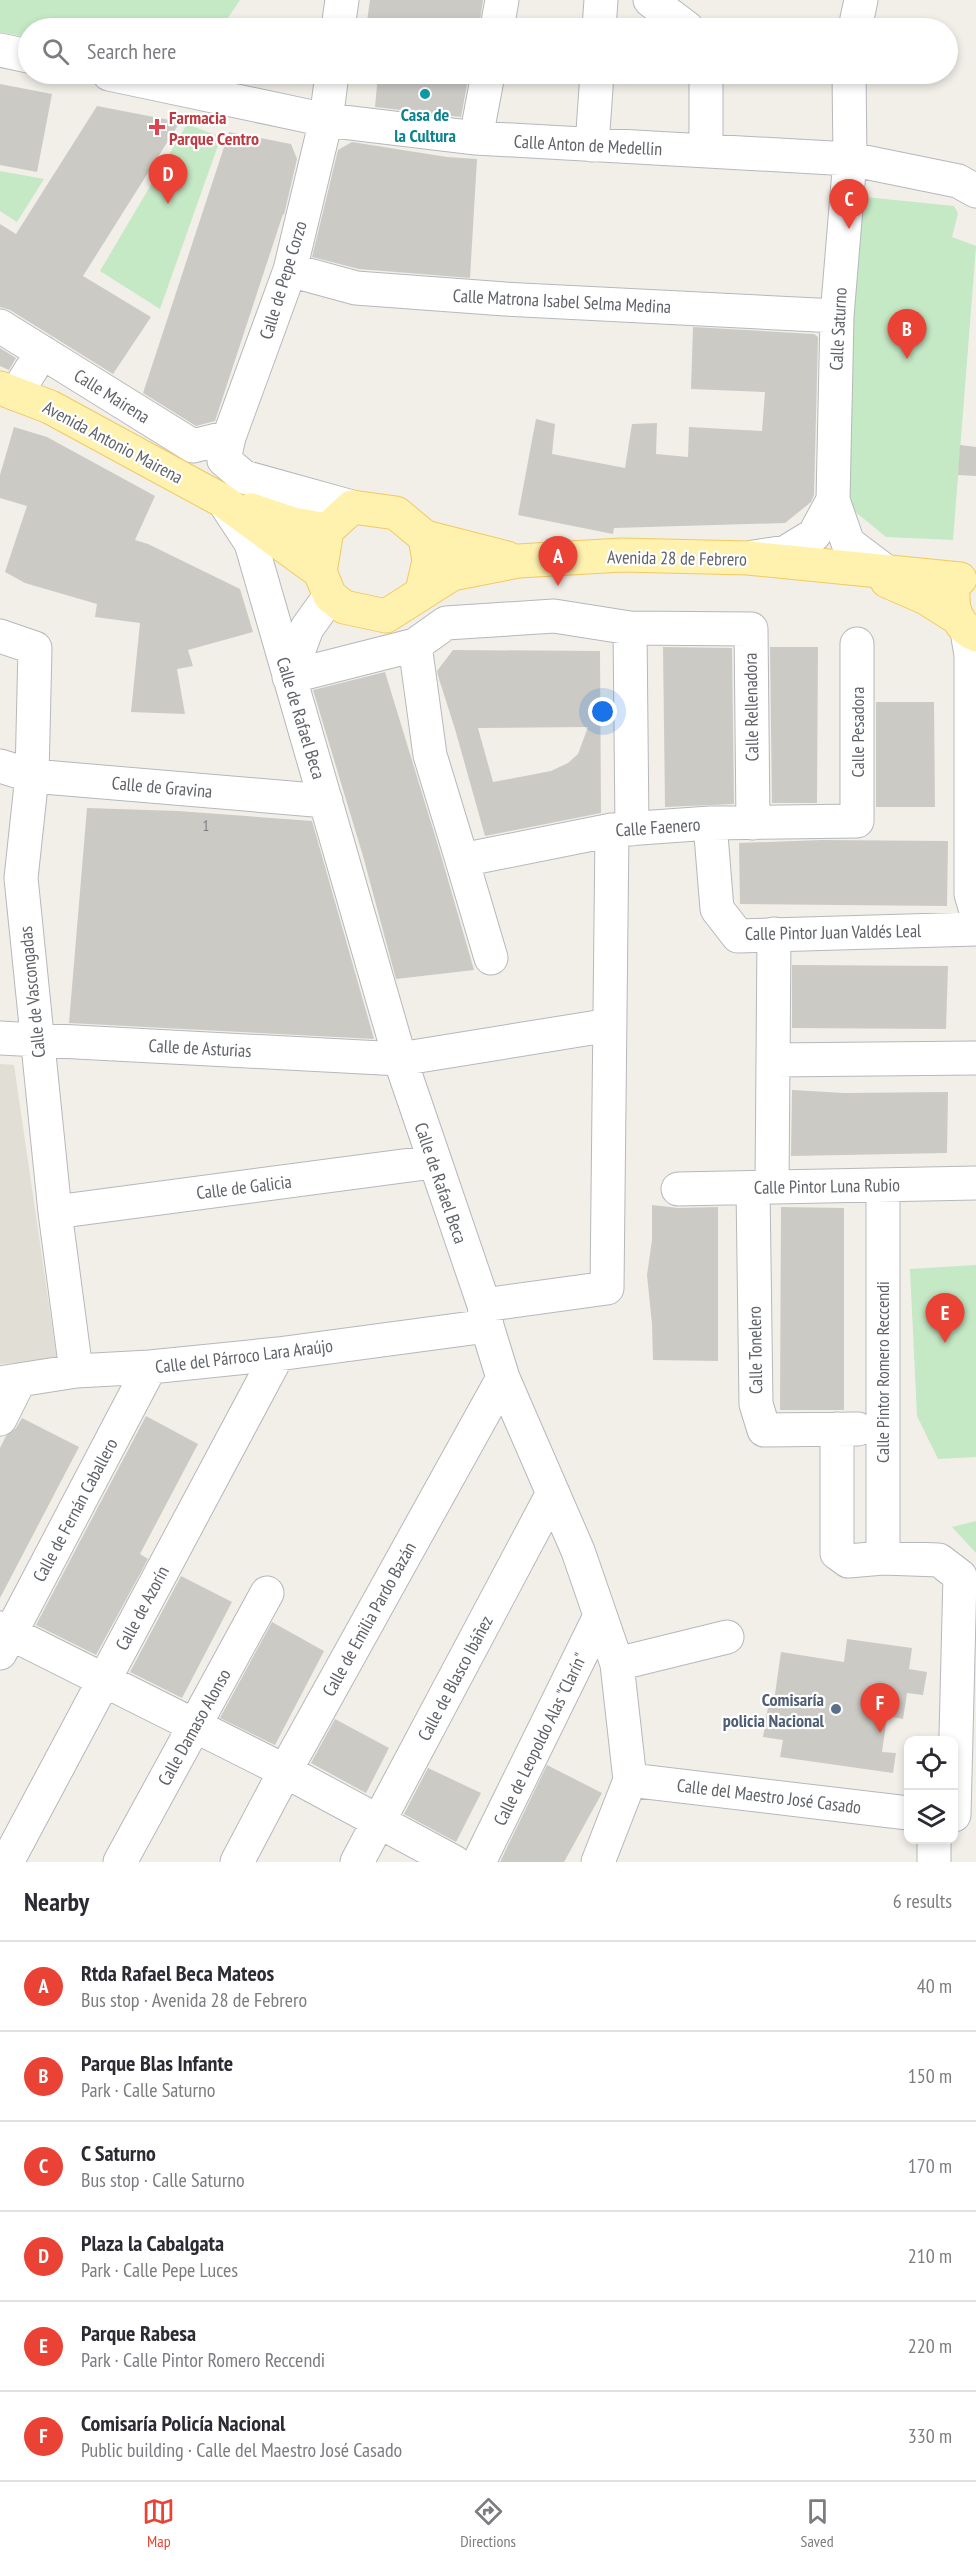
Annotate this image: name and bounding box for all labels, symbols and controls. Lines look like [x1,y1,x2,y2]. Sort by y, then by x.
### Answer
search box [18,18,958,84]
icon: search [39,35,72,68]
text: Search here [87,37,176,65]
marker: Casa de la Cultura [418,87,432,101]
place label: Casa de la Cultura [394,103,456,147]
place label: Farmacia Parque Centro [169,106,259,150]
marker: Farmacia Parque Centro [150,120,164,134]
street label: Calle Anton de Medellin [513,130,663,160]
pin: D [148,154,188,204]
pin: C [830,180,868,229]
street label: Calle de Pepe Corzo [254,218,312,342]
street label: Calle Matrona Isabel Selma Medina [452,284,672,318]
street label: Calle Saturno [824,287,852,371]
pin: B [888,310,926,359]
street label: Calle Mairena [70,364,154,428]
street label: Avenida Antonio Mairena [39,395,187,489]
pin: A [538,536,578,586]
street label: Avenida 28 de Febrero [607,545,747,571]
street label: Calle Rellenadora [739,652,763,762]
street label: Calle de Rafael Beca [272,654,330,782]
street label: Calle Pesadora [846,687,869,777]
your location [588,697,617,726]
street label: Calle de Gravina [111,771,213,803]
street label: Calle Faenero [615,813,701,841]
house number: 1 [203,816,209,835]
street label: Calle Pintor Juan Valdés Leal [745,919,922,945]
street label: Calle de Vascongadas [14,925,50,1059]
street label: Calle de Asturias [148,1034,252,1062]
street label: Calle de Rafael Beca [410,1120,472,1246]
street label: Calle de Galicia [195,1170,293,1204]
street label: Calle Pintor Luna Rubio [754,1173,900,1199]
street label: Calle Pintor Romero Reccendi [871,1281,894,1463]
pin: E [926,1294,964,1343]
street label: Calle Tonelero [743,1306,767,1394]
street label: Calle del Párroco Lara Araújo [154,1334,334,1378]
street label: Calle de Fernán Caballero [27,1434,123,1586]
street label: Calle de Emilia Pardo Bazán [317,1538,421,1700]
street label: Calle de Azorín [110,1562,174,1654]
street label: Calle de Blasco Ibáñez [412,1611,498,1745]
street label: Calle de Leopoldo Alas "Clarín" [488,1649,592,1829]
street label: Calle Damaso Alonso [152,1664,236,1789]
pin: F [860,1684,900,1733]
place label: Comisaría policia Nacional [723,1688,825,1732]
marker: Comisaría policia Nacional [829,1702,843,1716]
map controls [904,1736,958,1844]
button: locate [904,1736,958,1790]
street label: Calle del Maestro José Casado [676,1773,863,1819]
button: layers [904,1790,958,1844]
text: Nearby [24,1885,89,1918]
text: 6 results [893,1888,952,1914]
text: Rtda Rafael Beca Mateos [81,1959,274,1987]
text: A [38,1973,49,1999]
text: 40 m [917,1973,952,1999]
text: Bus stop · Avenida 28 de Febrero [81,1987,307,2013]
text: Parque Blas Infante [81,2049,233,2077]
text: B [39,2063,48,2089]
text: 150 m [908,2063,952,2089]
text: Park · Calle Saturno [81,2077,215,2103]
text: C Saturno [81,2139,156,2167]
text: C [39,2153,48,2179]
text: 170 m [908,2153,952,2179]
text: Bus stop · Calle Saturno [81,2167,245,2193]
text: Plaza la Cabalgata [81,2229,224,2257]
text: D [38,2243,49,2269]
text: 210 m [908,2243,952,2269]
text: Park · Calle Pepe Luces [81,2257,238,2283]
text: Parque Rabesa [81,2319,196,2347]
text: E [39,2333,48,2359]
text: 220 m [908,2333,952,2359]
text: Park · Calle Pintor Romero Reccendi [81,2347,325,2373]
text: Comisaría Policía Nacional [81,2409,285,2437]
text: F [39,2423,48,2449]
text: 330 m [908,2423,952,2449]
text: Public building · Calle del Maestro José Casado [81,2437,402,2463]
tab: Map [142,2495,175,2551]
tab: Directions [460,2495,516,2551]
tab: Saved [801,2495,834,2551]

